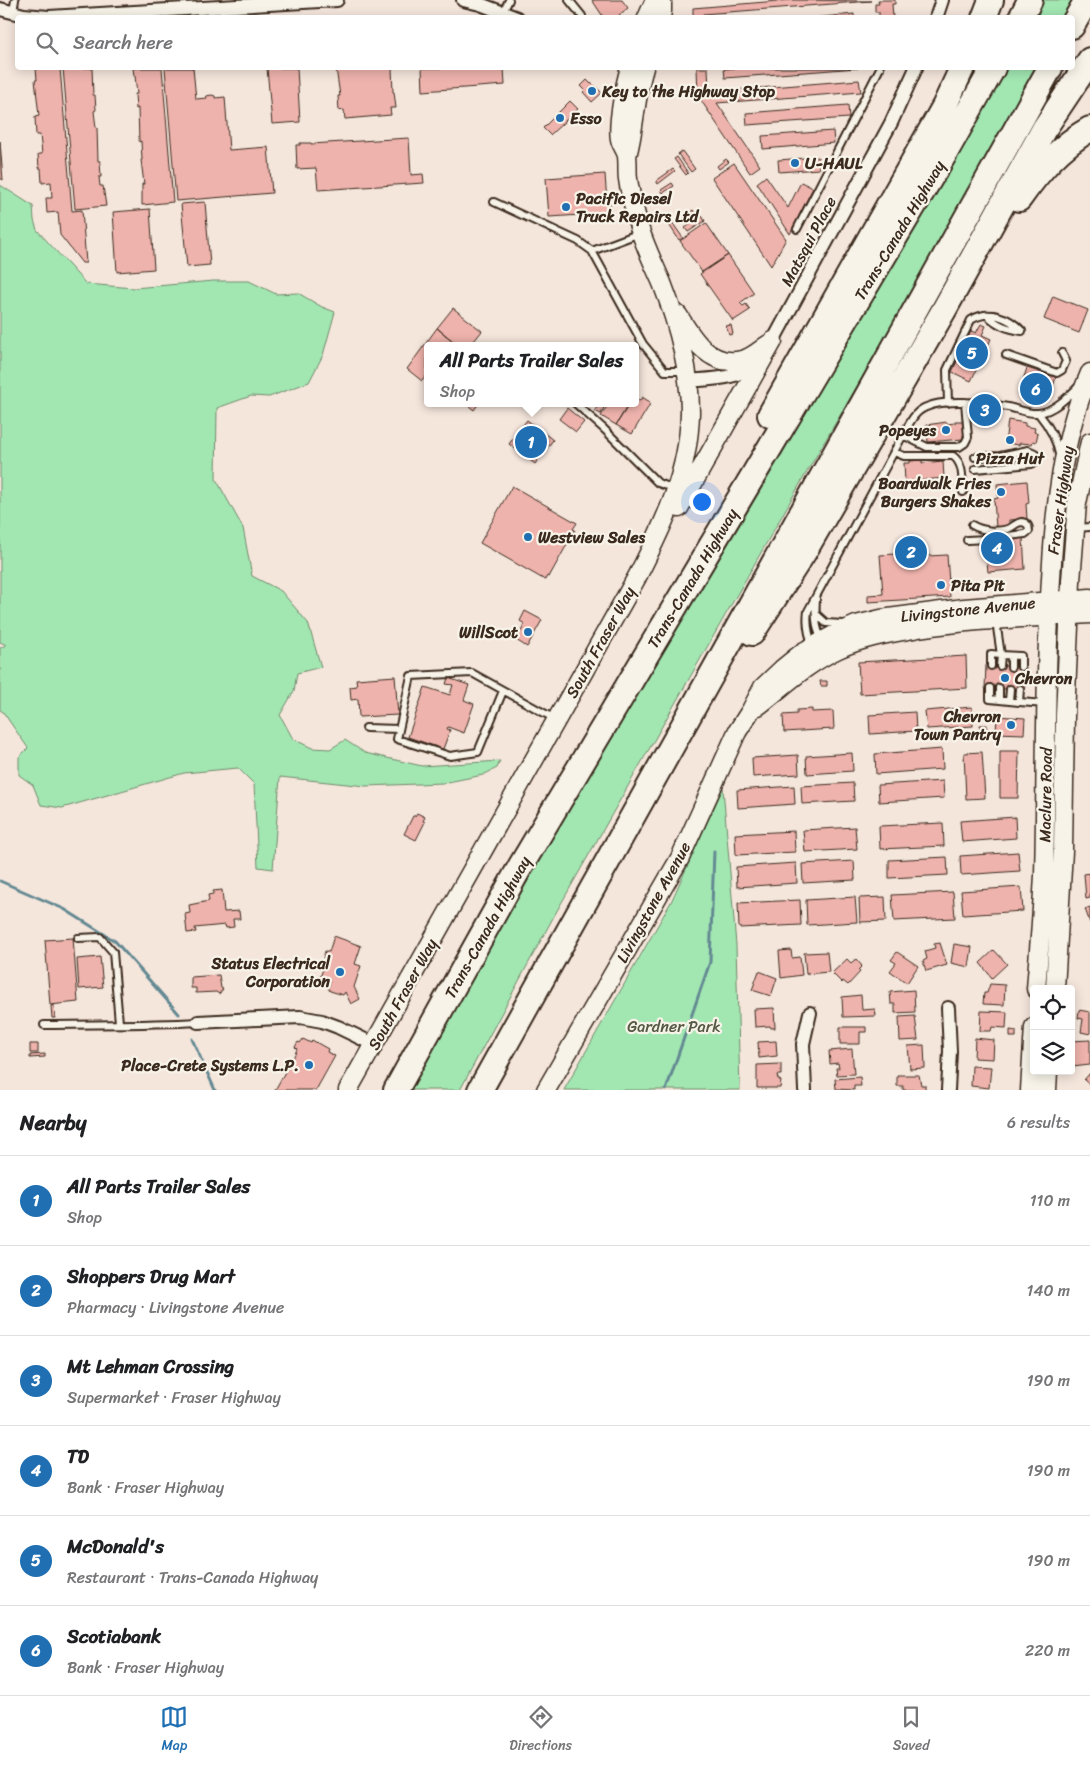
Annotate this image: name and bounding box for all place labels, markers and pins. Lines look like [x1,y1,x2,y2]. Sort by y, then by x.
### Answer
place label: Key to the Highway Stop [601,77,776,106]
marker: Key to the Highway Stop [586,85,598,97]
place label: Esso [570,104,603,133]
marker: Esso [554,112,566,124]
place label: U-HAUL [805,149,863,178]
marker: U-HAUL [789,157,801,169]
place label: Pacific Diesel Truck Repairs Ltd [576,184,700,231]
marker: Pacific Diesel Truck Repairs Ltd [560,201,572,213]
pin: 5 [956,334,988,372]
pin: 6 [1020,370,1052,408]
pin: 3 [969,391,1001,429]
place label: Popeyes [879,416,936,445]
pin: 1 [515,423,547,461]
marker: Popeyes [940,424,952,436]
marker: Pizza Hut [1004,434,1016,446]
place label: Pizza Hut [976,444,1045,473]
place label: Boardwalk Fries Burgers Shakes [878,469,992,516]
marker: Boardwalk Fries Burgers Shakes [995,486,1007,498]
place label: Westview Sales [538,523,646,552]
pin: 4 [981,529,1013,567]
marker: Westview Sales [522,531,534,543]
pin: 2 [895,533,927,571]
place label: Pita Pit [951,571,1005,600]
marker: Pita Pit [935,579,947,591]
place label: WillScot [459,618,518,647]
marker: WillScot [522,626,534,638]
place label: Chevron [1014,664,1073,693]
marker: Chevron [999,672,1011,684]
place label: Chevron Town Pantry [914,702,1002,749]
marker: Chevron Town Pantry [1005,719,1017,731]
place label: Status Electrical Corporation [211,949,331,996]
marker: Status Electrical Corporation [334,966,346,978]
place label: Place-Crete Systems L.P. [121,1051,299,1080]
marker: Place-Crete Systems L.P. [303,1059,315,1071]

